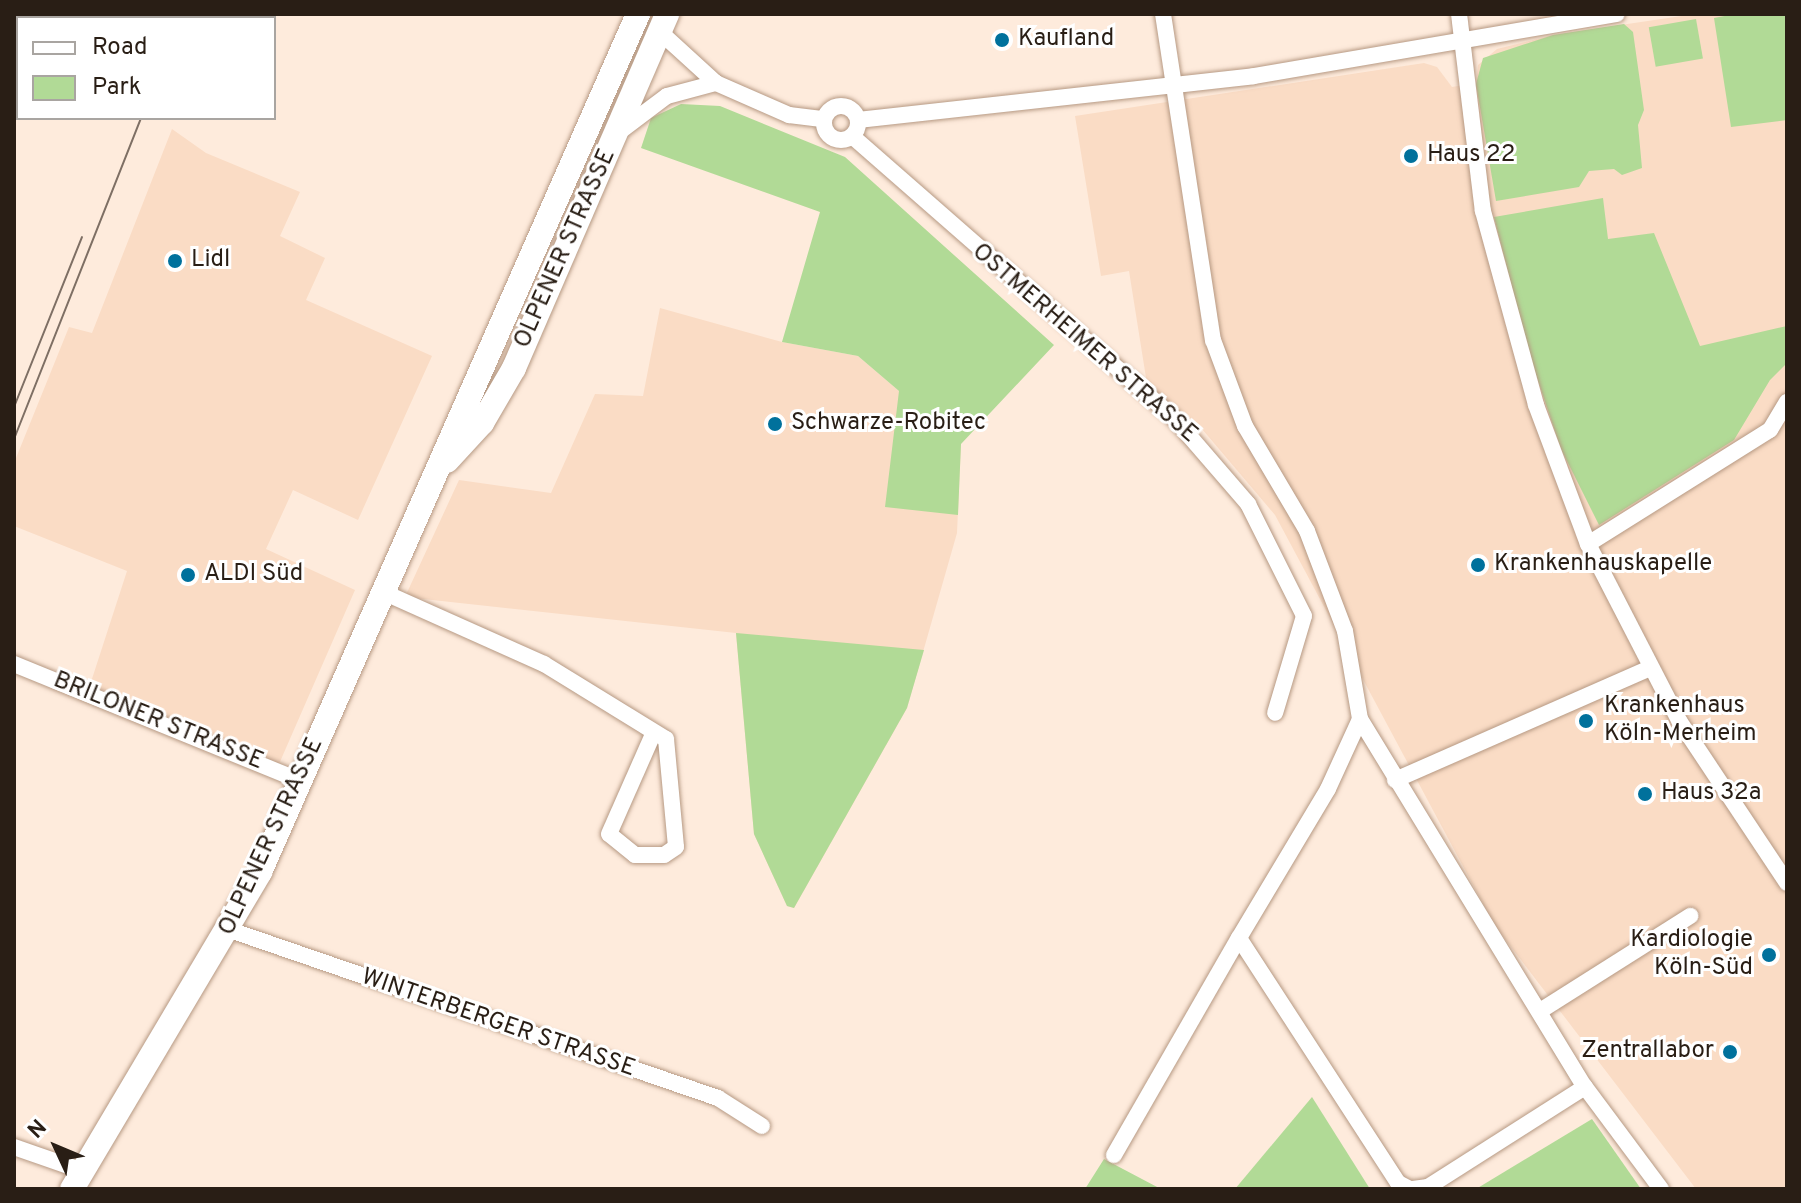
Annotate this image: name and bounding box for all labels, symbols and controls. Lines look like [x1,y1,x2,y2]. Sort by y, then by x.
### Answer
legend [16,16,276,120]
place label: Kaufland [1018,26,1114,54]
marker: Kaufland [993,31,1011,49]
text: Road [92,33,148,63]
text: Park [92,73,142,103]
place label: Haus 22 [1427,142,1515,170]
street label: OLPENER STRASSE [509,145,623,353]
marker: Haus 22 [1402,147,1420,165]
street label: OSTMERHEIMER STRASSE [965,238,1203,450]
place label: Lidl [191,247,230,275]
marker: Lidl [166,252,184,270]
place label: Schwarze-Robitec [791,410,986,438]
marker: Schwarze-Robitec [766,415,784,433]
place label: Krankenhauskapelle [1494,551,1712,579]
marker: Krankenhauskapelle [1469,556,1487,574]
place label: ALDI Süd [204,561,303,589]
marker: ALDI Süd [179,566,197,584]
street label: BRILONER STRASSE [49,667,267,777]
place label: Krankenhaus Köln-Merheim [1604,693,1757,749]
marker: Krankenhaus Köln-Merheim [1575,710,1597,732]
street label: OLPENER STRASSE [214,733,330,941]
place label: Haus 32a [1661,780,1761,808]
marker: Haus 32a [1636,785,1654,803]
place label: Kardiologie Köln-Süd [1630,927,1753,983]
marker: Kardiologie Köln-Süd [1760,946,1778,964]
street label: WINTERBERGER STRASSE [357,964,639,1084]
place label: Zentrallabor [1581,1038,1714,1066]
marker: Zentrallabor [1721,1043,1739,1061]
north arrow [16,1107,96,1187]
text: N [23,1115,54,1145]

